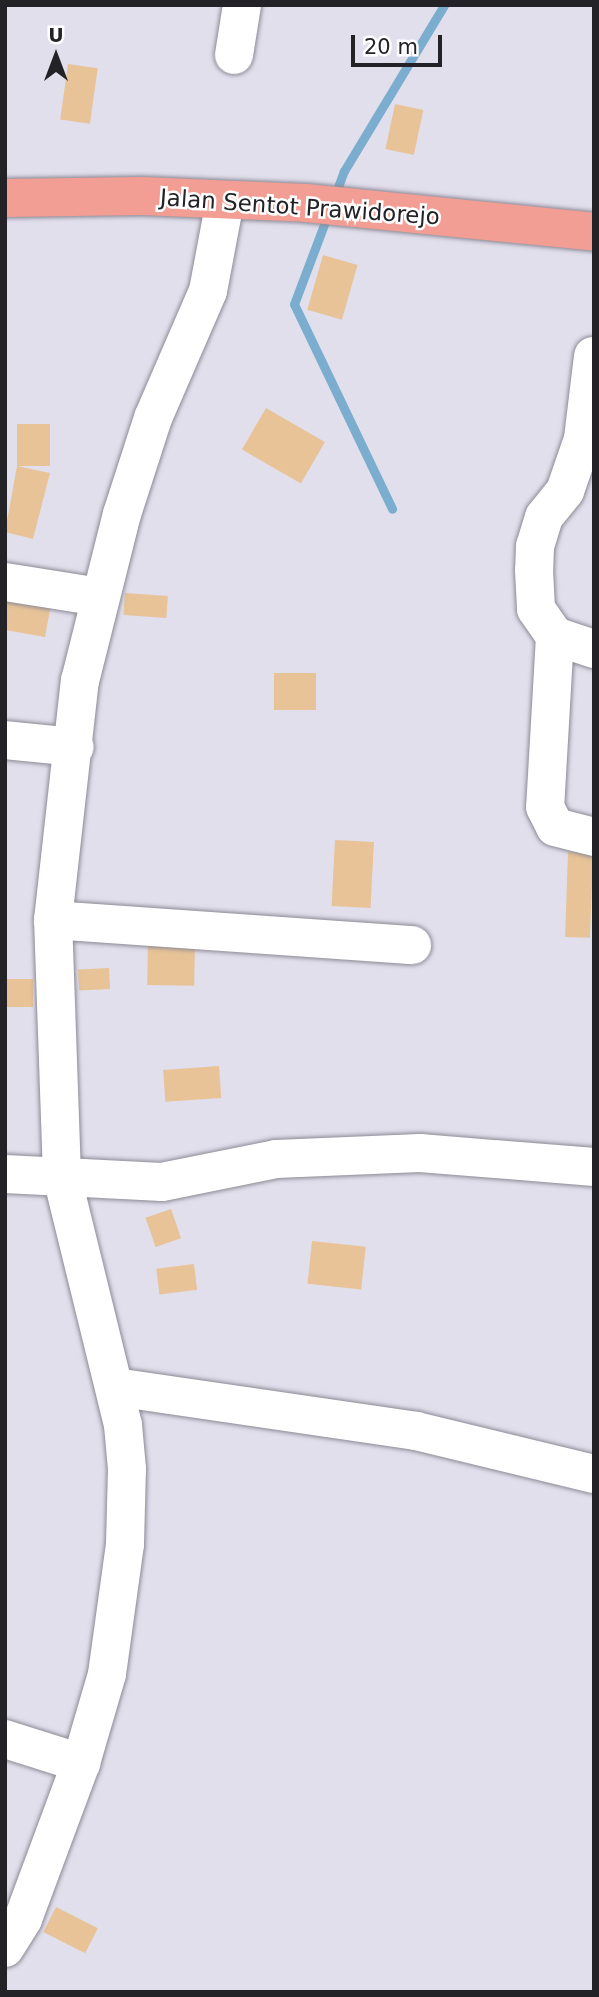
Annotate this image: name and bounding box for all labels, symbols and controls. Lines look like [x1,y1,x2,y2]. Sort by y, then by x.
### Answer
north arrow [21,21,91,91]
scale bar [354,21,445,65]
text: U [48,24,64,46]
text: 20 m [364,35,418,59]
street label: Jalan Sentot Prawidorejo [159,183,441,231]

